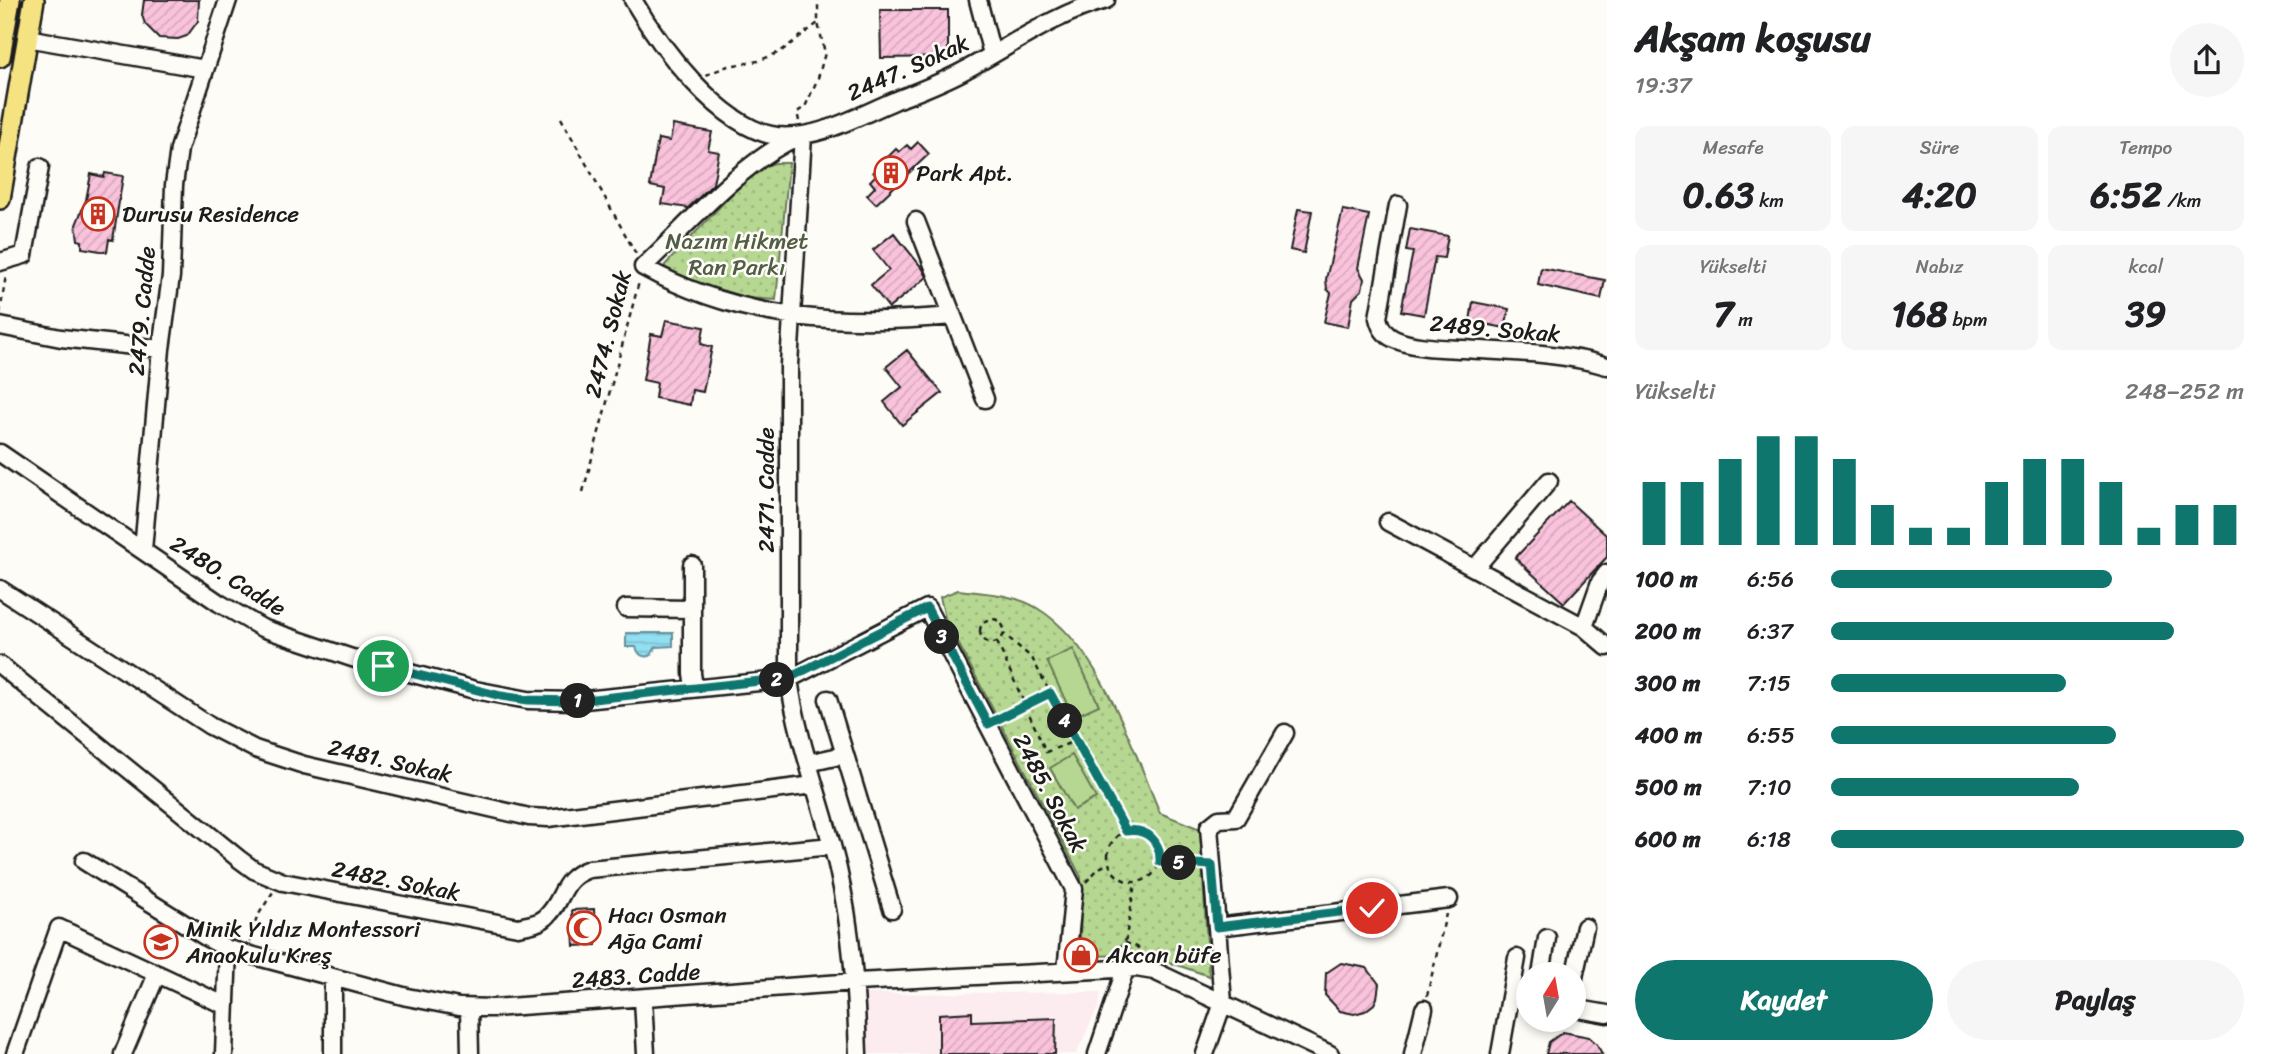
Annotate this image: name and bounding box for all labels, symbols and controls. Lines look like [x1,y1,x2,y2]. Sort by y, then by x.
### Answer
text: Akşam koşusu [1635,5,1871,72]
street label: 2447. Sokak [840,23,976,113]
button: share [2170,23,2244,97]
text: 19:37 [1635,65,1692,106]
text: Mesafe [1703,131,1764,164]
text: Süre [1920,131,1959,164]
text: Tempo [2119,131,2172,164]
place label: Park Apt. [916,153,1013,194]
building icon: Park Apt. [872,154,910,192]
text: 0.63 [1682,164,1754,226]
text: 4:20 [1902,164,1977,226]
text: 6:52 [2090,164,2162,226]
text: km [1754,184,1784,217]
text: /km [2162,184,2201,217]
place label: Durusu Residence [122,194,299,235]
building icon: Durusu Residence [79,195,117,233]
park label: Nazım Hikmet Ran Parkı [666,221,808,288]
street label: 2479. Cadde [116,244,168,377]
text: Yükselti [1700,250,1766,283]
text: Nabız [1916,250,1963,283]
text: kcal [2129,250,2163,283]
street label: 2474. Sokak [572,266,644,402]
text: 7 [1713,283,1733,345]
text: 168 [1891,283,1948,345]
text: 39 [2125,283,2166,345]
street label: 2489. Sokak [1428,303,1562,355]
text: m [1733,303,1753,336]
text: bpm [1948,303,1988,336]
text: Yükselti [1635,371,1715,412]
text: 248–252 m [2125,371,2244,412]
street label: 2471. Cadde [746,427,787,553]
street label: 2480. Cadde [162,524,295,628]
text: 100 m [1635,559,1698,600]
text: 6:56 [1747,559,1794,600]
text: 200 m [1635,611,1701,652]
text: 6:37 [1747,611,1793,652]
pin: 3 [925,620,960,654]
text: 3 [936,620,947,653]
pin [353,636,413,696]
icon: arrive [364,647,402,685]
pin: 2 [760,662,794,698]
text: 2 [771,663,782,696]
text: 300 m [1635,663,1700,704]
text: 7:15 [1747,663,1791,704]
pin: 1 [560,684,596,718]
text: 1 [573,684,582,717]
pin: 4 [1048,704,1082,738]
text: 4 [1059,704,1070,737]
text: 400 m [1635,715,1702,756]
text: 6:55 [1747,715,1795,756]
street label: 2485. Sokak [1001,726,1099,860]
street label: 2481. Sokak [324,727,456,795]
text: 500 m [1635,767,1702,808]
text: 7:10 [1747,767,1791,808]
text: 600 m [1635,819,1701,860]
text: 6:18 [1747,819,1791,860]
pin: 5 [1162,846,1196,880]
text: 5 [1173,846,1184,879]
street label: 2482. Sokak [328,848,464,914]
pin [1342,878,1402,938]
icon: check [1353,889,1391,927]
place label: Hacı Osman Ağa Cami [607,895,727,962]
place label: Minik Yıldız Montessori Anaokulu Kreş [185,909,421,976]
mosque icon: Hacı Osman Ağa Cami [565,909,603,947]
school or university icon: Minik Yıldız Montessori Anaokulu Kreş [142,923,180,961]
place label: Akcan büfe [1105,935,1222,976]
shop icon: Akcan büfe [1062,936,1100,974]
street label: 2483. Cadde [570,951,702,1001]
button: Kaydet [1635,960,1933,1040]
button: Paylaş [1947,960,2244,1040]
north arrow [1516,962,1586,1032]
map controls [1516,962,1586,1032]

